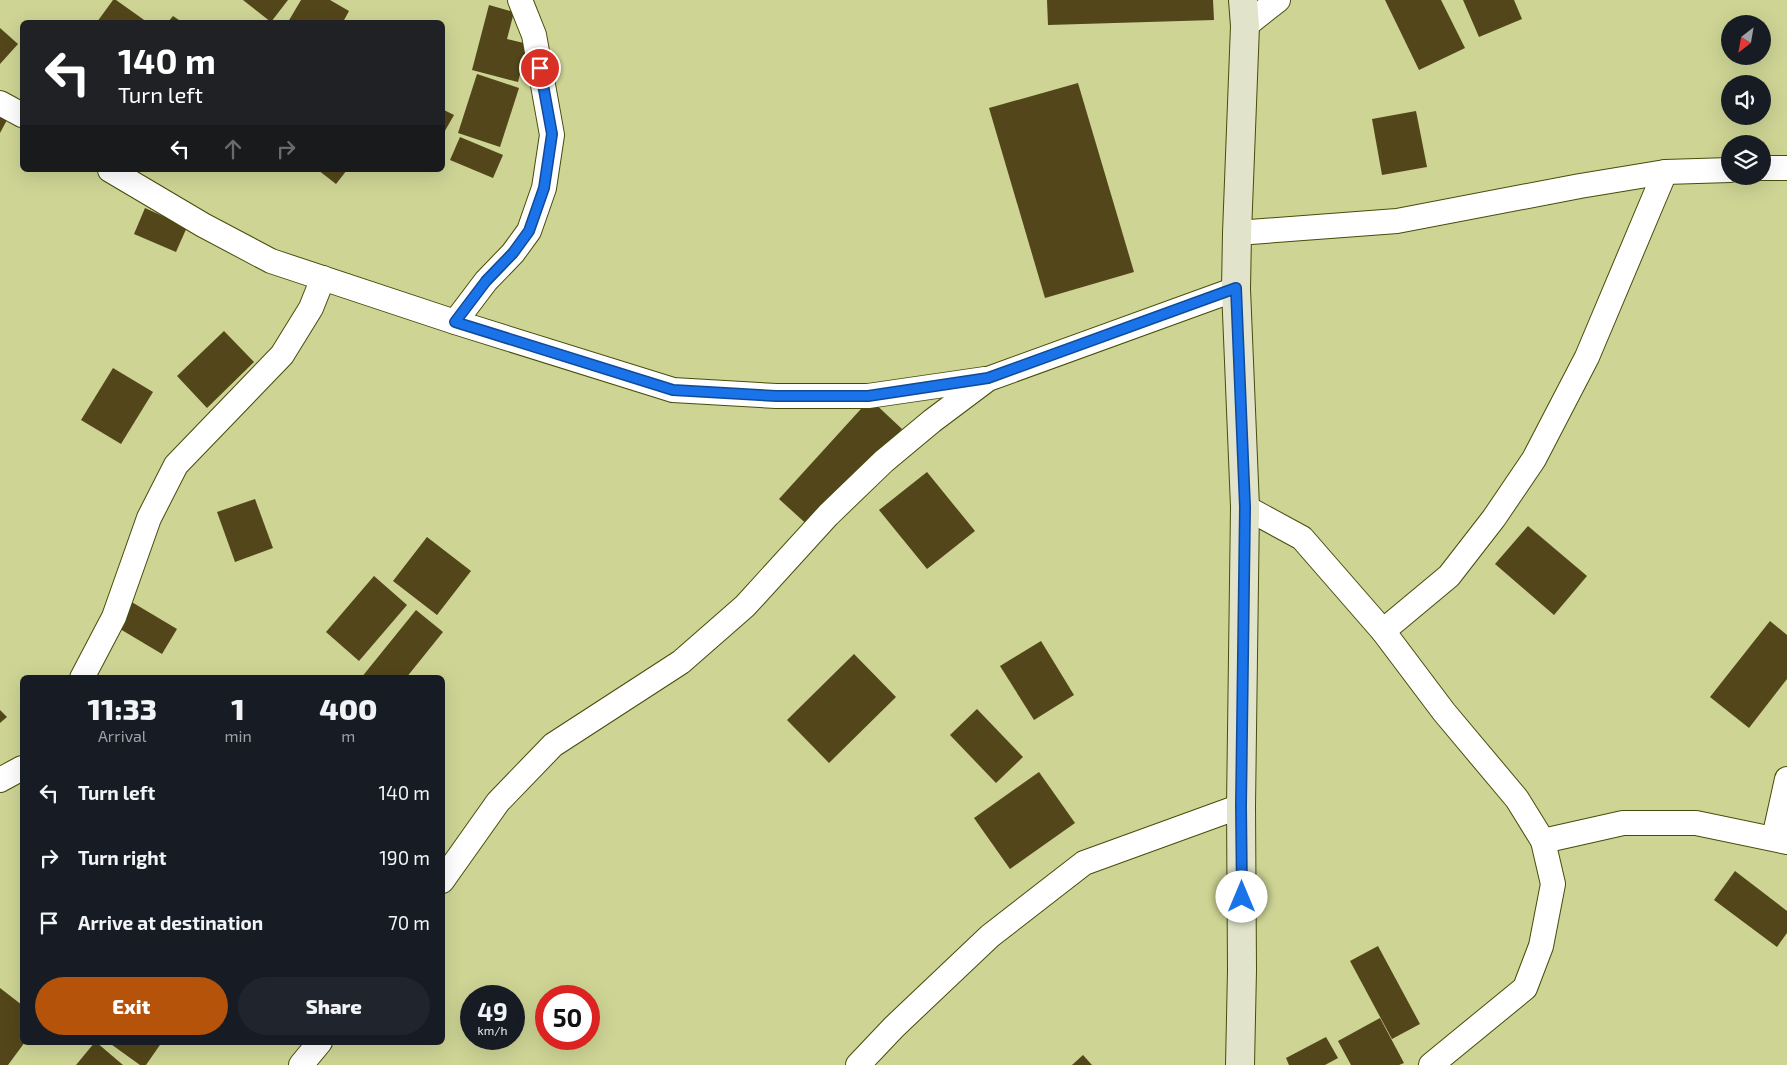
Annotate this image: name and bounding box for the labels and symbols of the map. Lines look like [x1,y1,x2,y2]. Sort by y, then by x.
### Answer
north arrow [1721,15,1771,65]
pin [519,47,561,89]
position arrow [1215,870,1267,922]
speed limit sign: 50 [535,985,600,1050]

